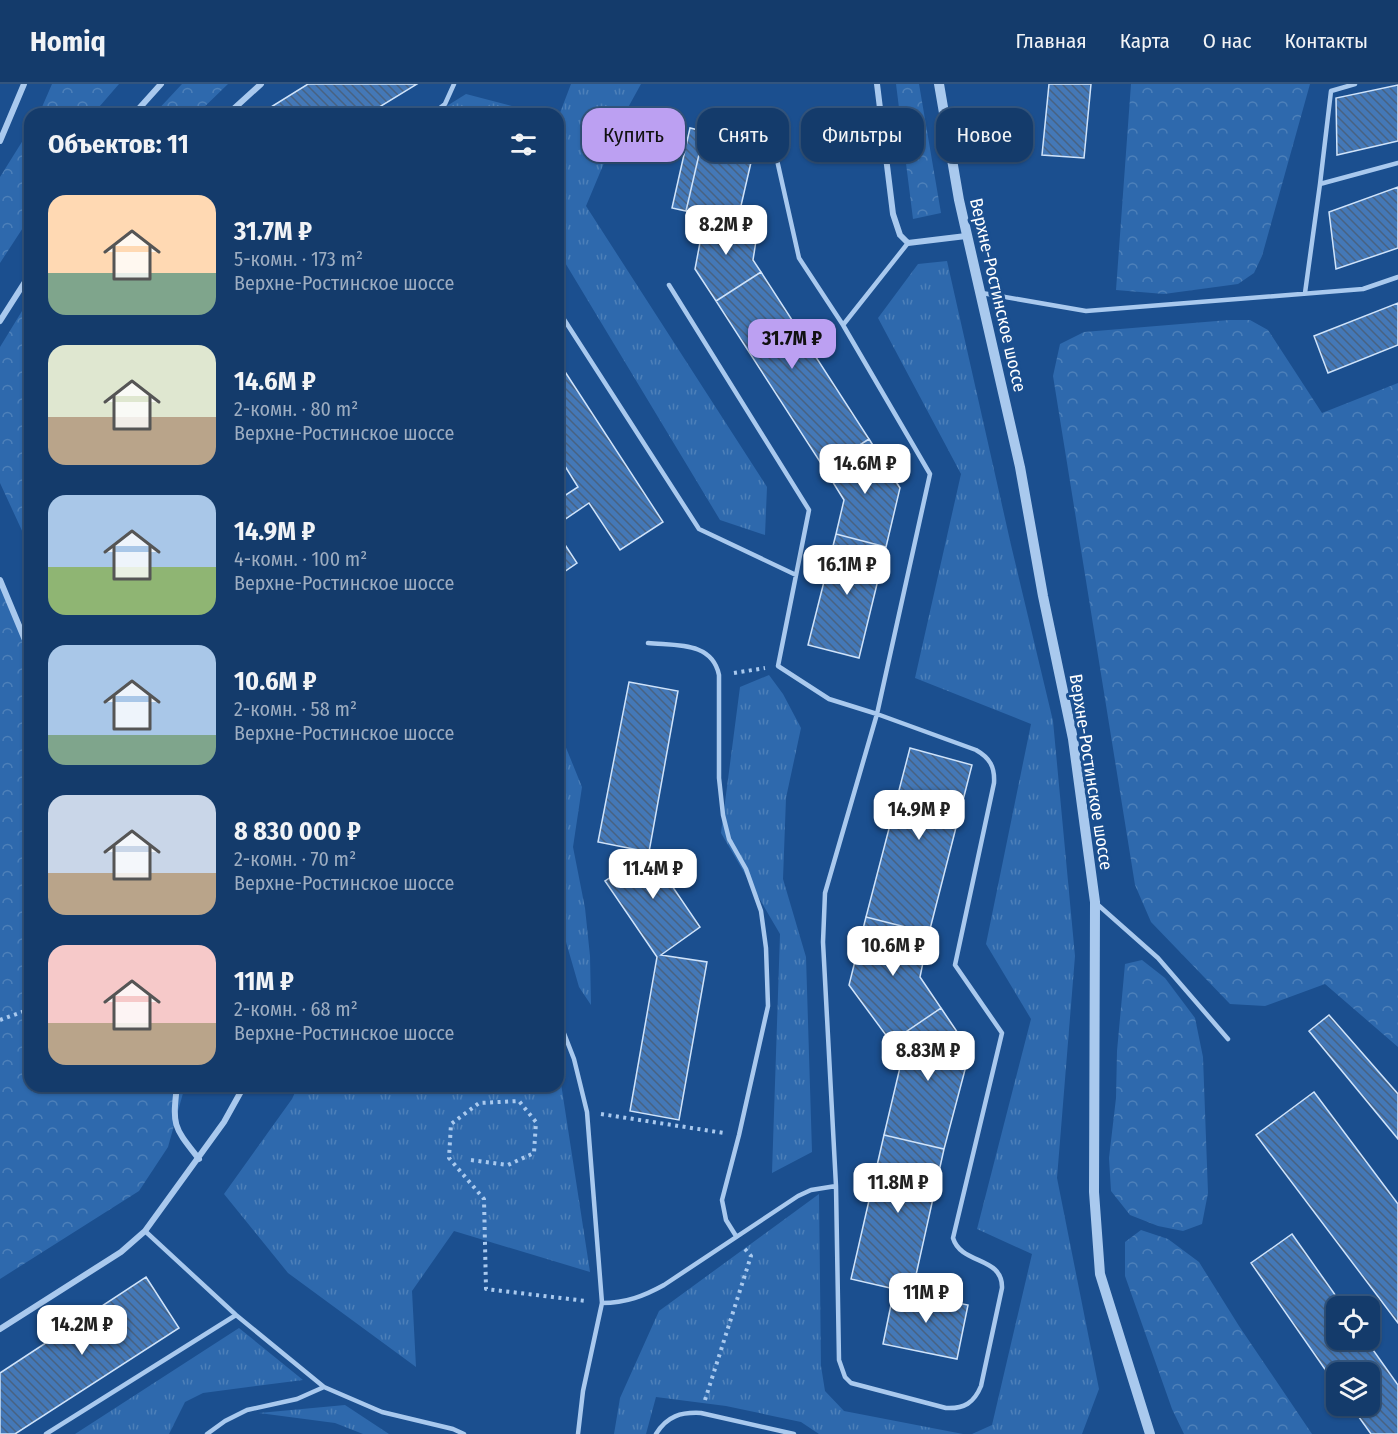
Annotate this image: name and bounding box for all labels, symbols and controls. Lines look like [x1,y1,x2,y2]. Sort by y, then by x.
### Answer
text: Homiq [30,25,106,58]
text: Главная [1016,28,1087,54]
text: Карта [1120,28,1170,54]
text: О нас [1203,28,1251,54]
text: Контакты [1284,28,1368,54]
chip: Купить [582,108,685,162]
chip: Снять [697,108,789,162]
chip: Фильтры [801,108,924,162]
chip: Новое [936,108,1033,162]
icon: filters [507,128,540,161]
text: Объектов: 11 [48,129,189,160]
street label: Верхне-Ростинское шоссе [965,196,1031,394]
pin: 8.2M ₽ [677,205,775,256]
text: 8.2M ₽ [699,212,753,236]
text: 31.7M ₽ [234,216,312,247]
icon: home [96,219,168,291]
text: 5-комн. · 173 m² [234,247,363,271]
text: Верхне-Ростинское шоссе [234,271,454,295]
pin: 31.7M ₽ [737,319,847,370]
text: 31.7M ₽ [762,326,822,350]
text: 14.6M ₽ [234,366,316,397]
icon: home [96,369,168,441]
text: 2-комн. · 80 m² [234,397,358,421]
text: Верхне-Ростинское шоссе [234,421,454,445]
pin: 14.6M ₽ [810,444,920,495]
text: 14.6M ₽ [834,451,896,475]
text: 14.9M ₽ [234,516,315,547]
icon: home [96,519,168,591]
pin: 16.1M ₽ [792,545,902,596]
text: 4-комн. · 100 m² [234,547,367,571]
text: 16.1M ₽ [817,552,877,576]
text: Верхне-Ростинское шоссе [234,571,454,595]
text: 10.6M ₽ [234,666,317,697]
icon: home [96,669,168,741]
street label: Верхне-Ростинское шоссе [1065,672,1117,872]
text: 2-комн. · 58 m² [234,697,357,721]
text: Верхне-Ростинское шоссе [234,721,454,745]
pin: 14.9M ₽ [864,790,974,841]
text: 14.9M ₽ [888,797,950,821]
text: 8 830 000 ₽ [234,816,361,847]
icon: home [96,819,168,891]
text: 2-комн. · 70 m² [234,847,356,871]
pin: 11.4M ₽ [598,849,708,900]
text: 11.4M ₽ [623,856,683,880]
text: Верхне-Ростинское шоссе [234,871,454,895]
pin: 10.6M ₽ [838,926,948,977]
text: 10.6M ₽ [861,933,925,957]
text: 11M ₽ [234,966,294,997]
icon: home [96,969,168,1041]
text: 2-комн. · 68 m² [234,997,358,1021]
text: Верхне-Ростинское шоссе [234,1021,454,1045]
pin: 8.83M ₽ [873,1031,983,1082]
text: 8.83M ₽ [896,1038,960,1062]
pin: 11.8M ₽ [843,1163,953,1214]
text: 11.8M ₽ [867,1170,929,1194]
pin: 11M ₽ [884,1273,968,1324]
text: 11M ₽ [903,1280,949,1304]
map controls [1326,1296,1380,1416]
button: locate [1326,1296,1380,1350]
pin: 14.2M ₽ [27,1305,137,1356]
text: 14.2M ₽ [51,1312,113,1336]
button: layers [1326,1362,1380,1416]

